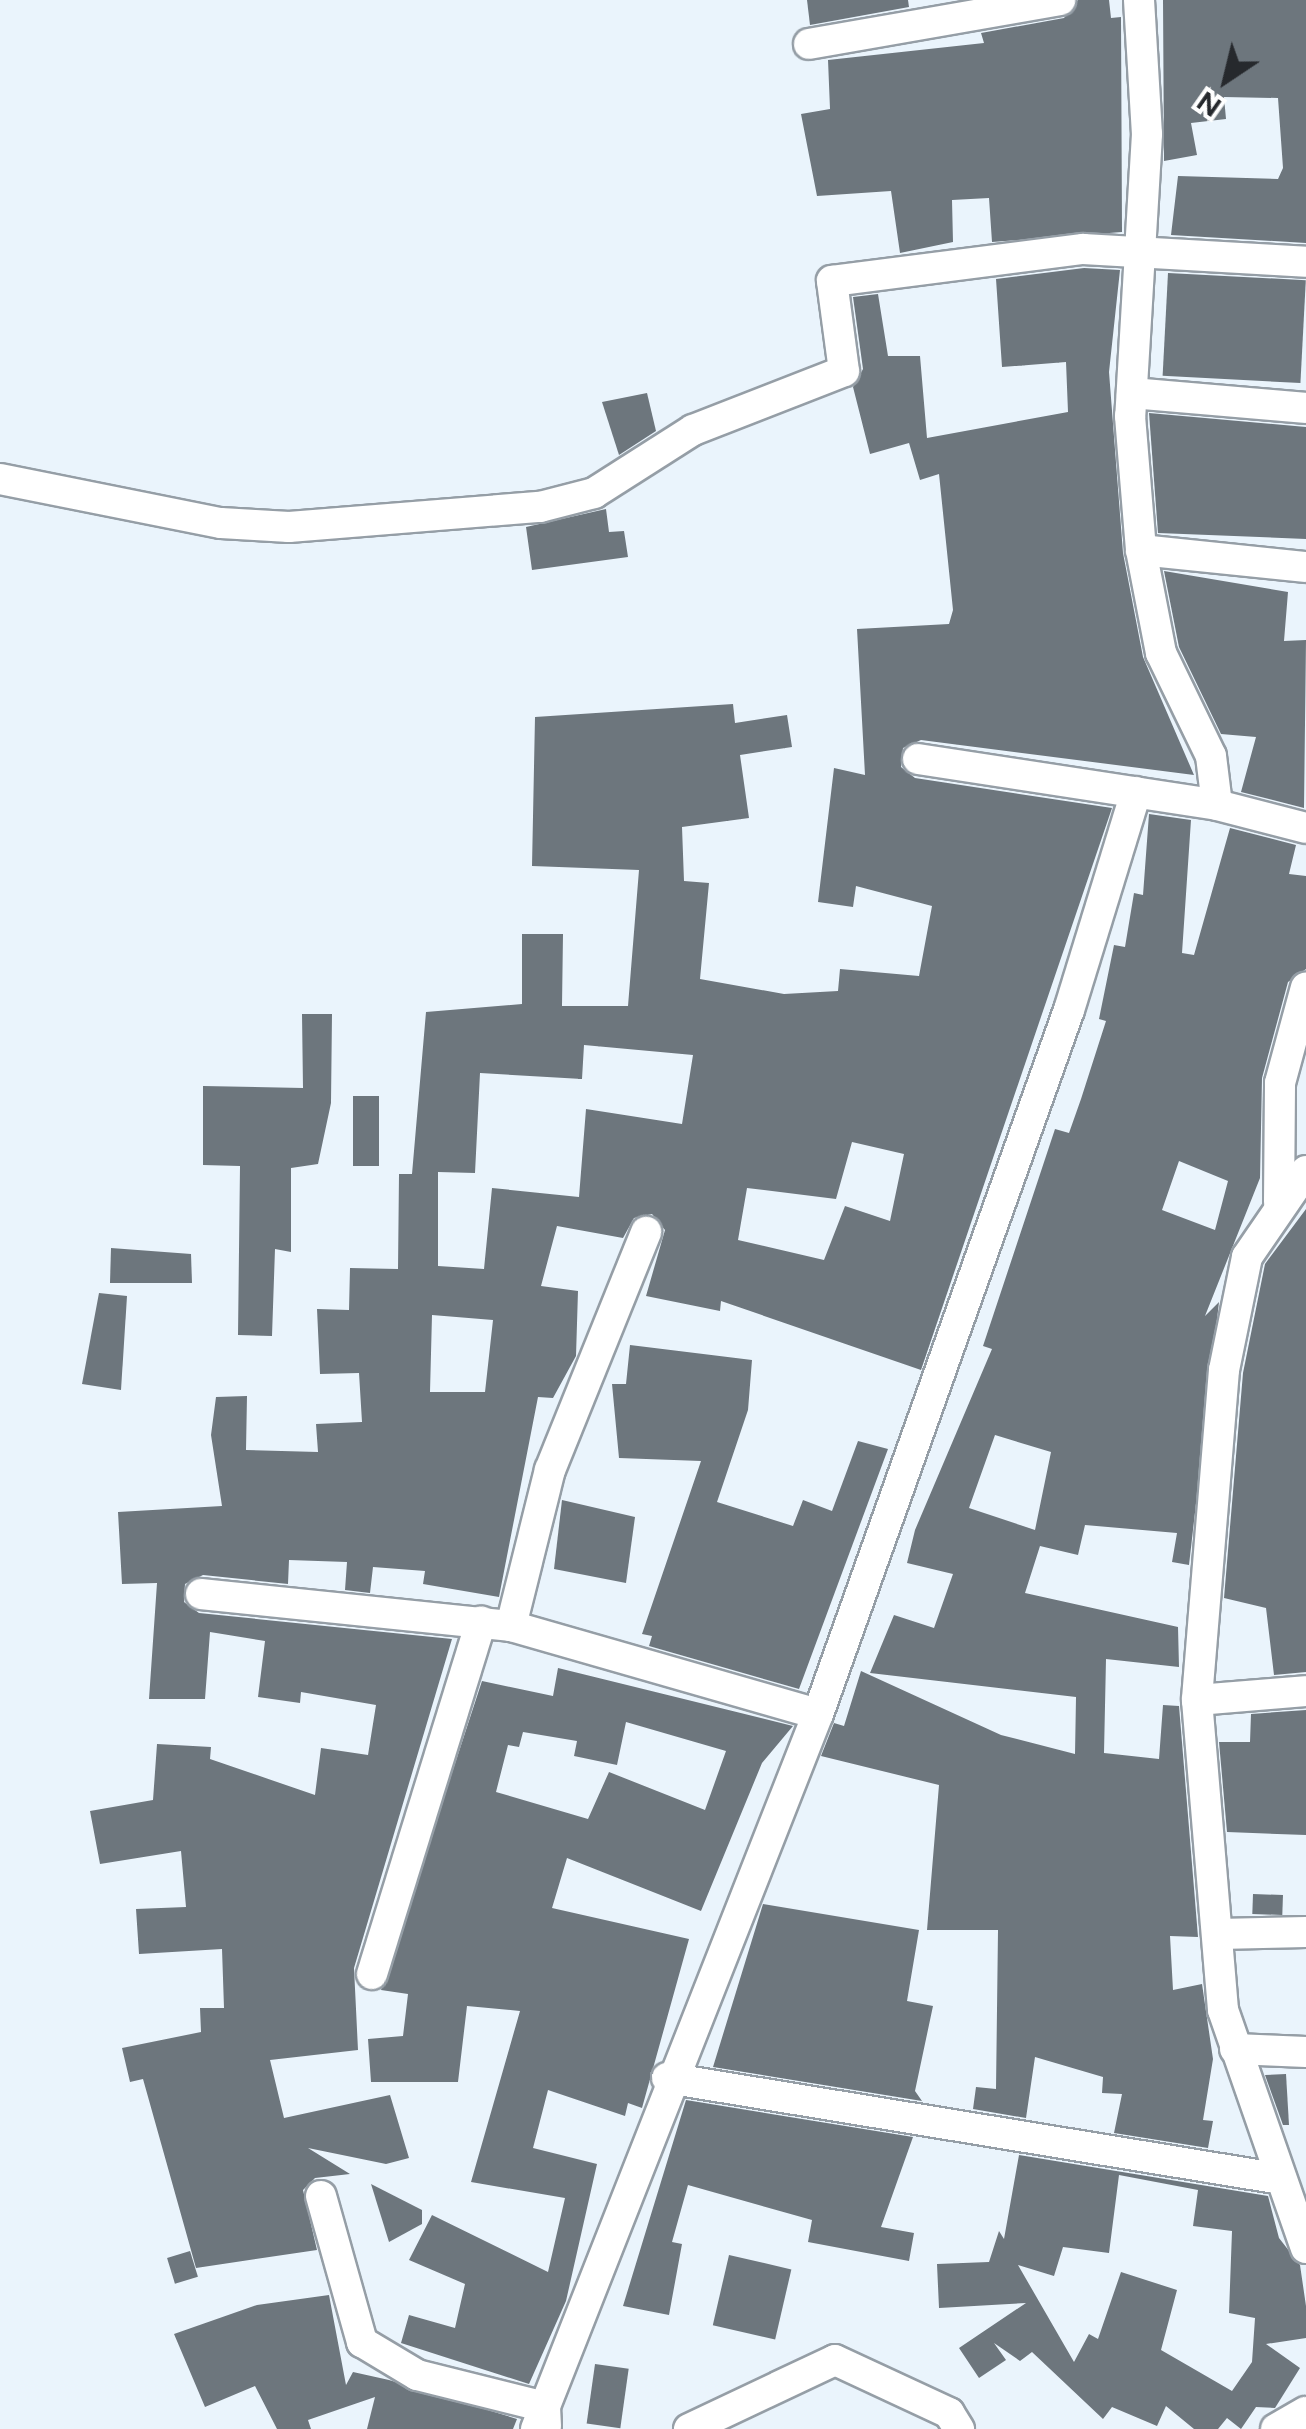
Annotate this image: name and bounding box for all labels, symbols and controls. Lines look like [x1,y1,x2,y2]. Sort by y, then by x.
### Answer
north arrow [1176,30,1276,130]
text: N [1190,84,1227,125]

